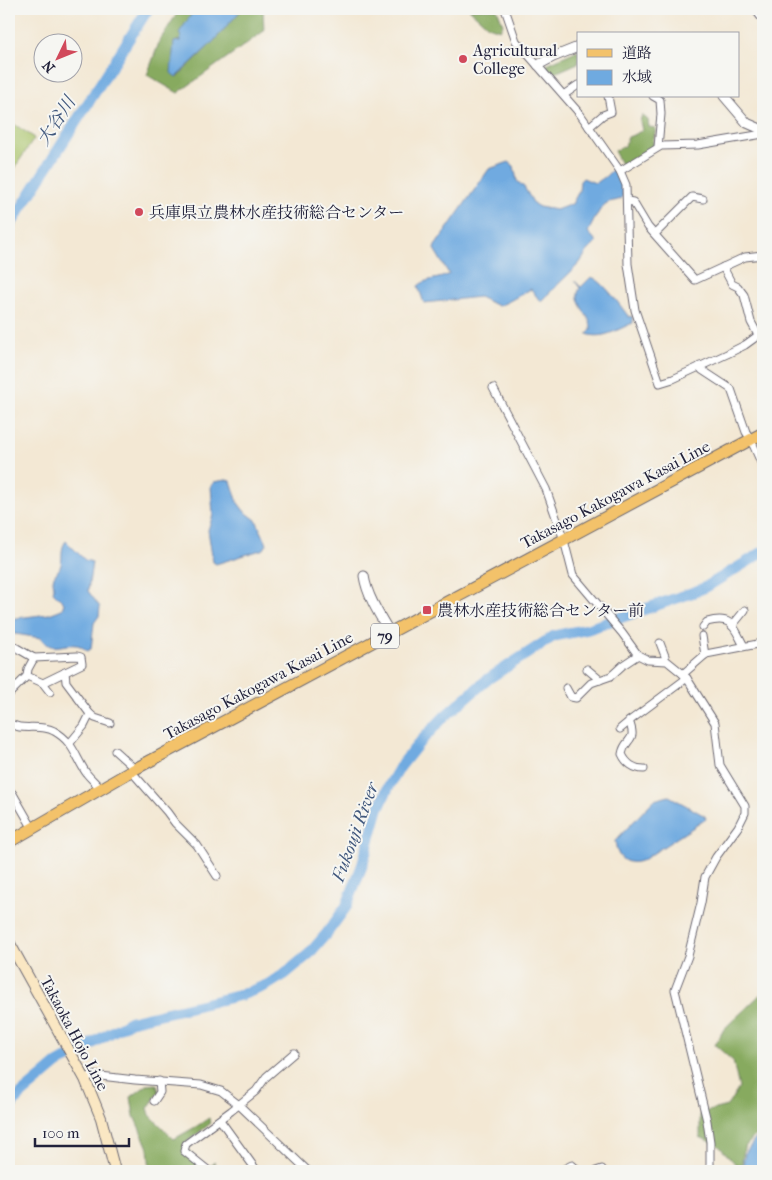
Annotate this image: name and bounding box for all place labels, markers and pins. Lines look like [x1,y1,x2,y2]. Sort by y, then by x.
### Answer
place label: Agricultural College [472,41,558,78]
marker: Agricultural College [457,53,469,65]
place label: 兵庫県立農林水産技術総合センター [149,203,404,222]
marker: 兵庫県立農林水産技術総合センター [133,206,145,218]
place label: 農林水産技術総合センター前 [437,601,644,620]
marker: 農林水産技術総合センター前 [421,604,433,616]

